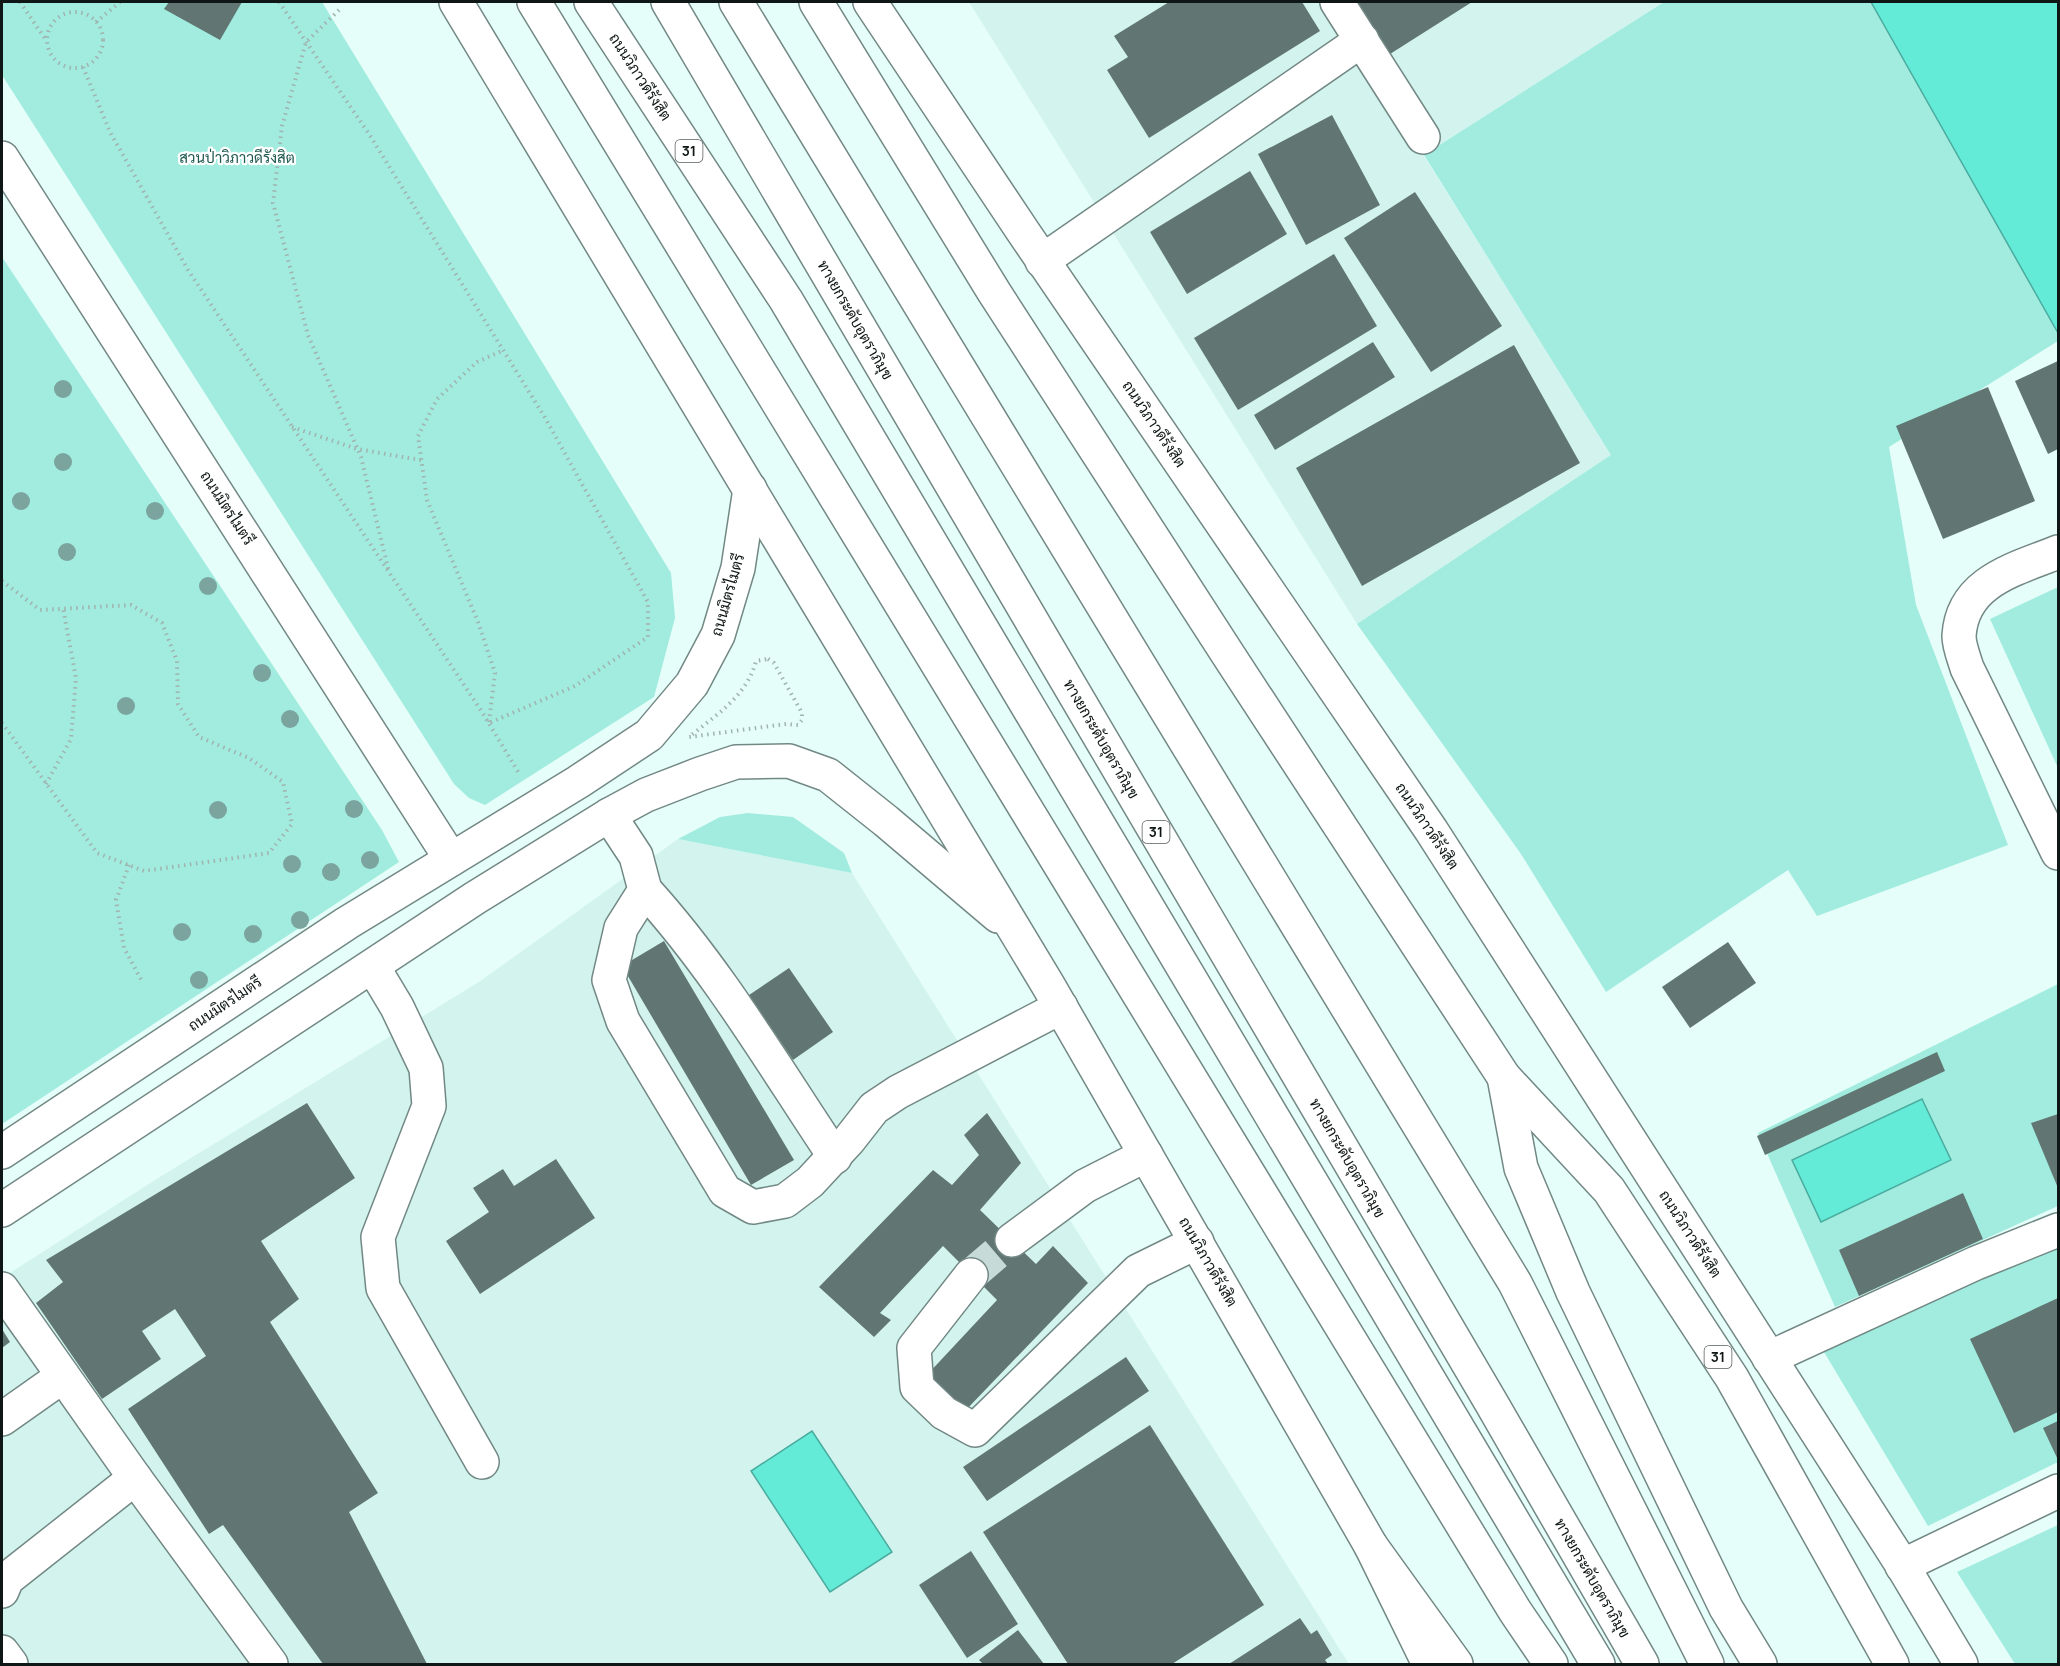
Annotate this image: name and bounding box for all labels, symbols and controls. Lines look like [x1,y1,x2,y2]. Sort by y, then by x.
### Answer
street label: ถนนวิภาวดีรังสิต [604,29,677,125]
road number: 31 [676,140,702,162]
park label: สวนป่าวิภาวดีรังสิต [179,147,295,168]
street label: ทางยกระดับอุตราภิมุข [812,256,898,384]
street label: ถนนวิภาวดีรังสิต [1118,376,1191,471]
street label: ถนนมิตรไมตรี [196,466,259,549]
street label: ถนนมิตรไมตรี [706,551,749,639]
street label: ทางยกระดับอุตราภิมุข [1058,675,1144,803]
street label: ถนนวิภาวดีรังสิต [1391,778,1464,873]
road number: 31 [1142,821,1170,843]
street label: ถนนมิตรไมตรี [184,971,266,1036]
street label: ทางยกระดับอุตราภิมุข [1304,1094,1390,1222]
street label: ถนนวิภาวดีรังสิต [1654,1186,1727,1282]
street label: ถนนวิภาวดีรังสิต [1174,1213,1243,1311]
road number: 31 [1704,1346,1732,1368]
street label: ทางยกระดับอุตราภิมุข [1549,1514,1635,1642]

